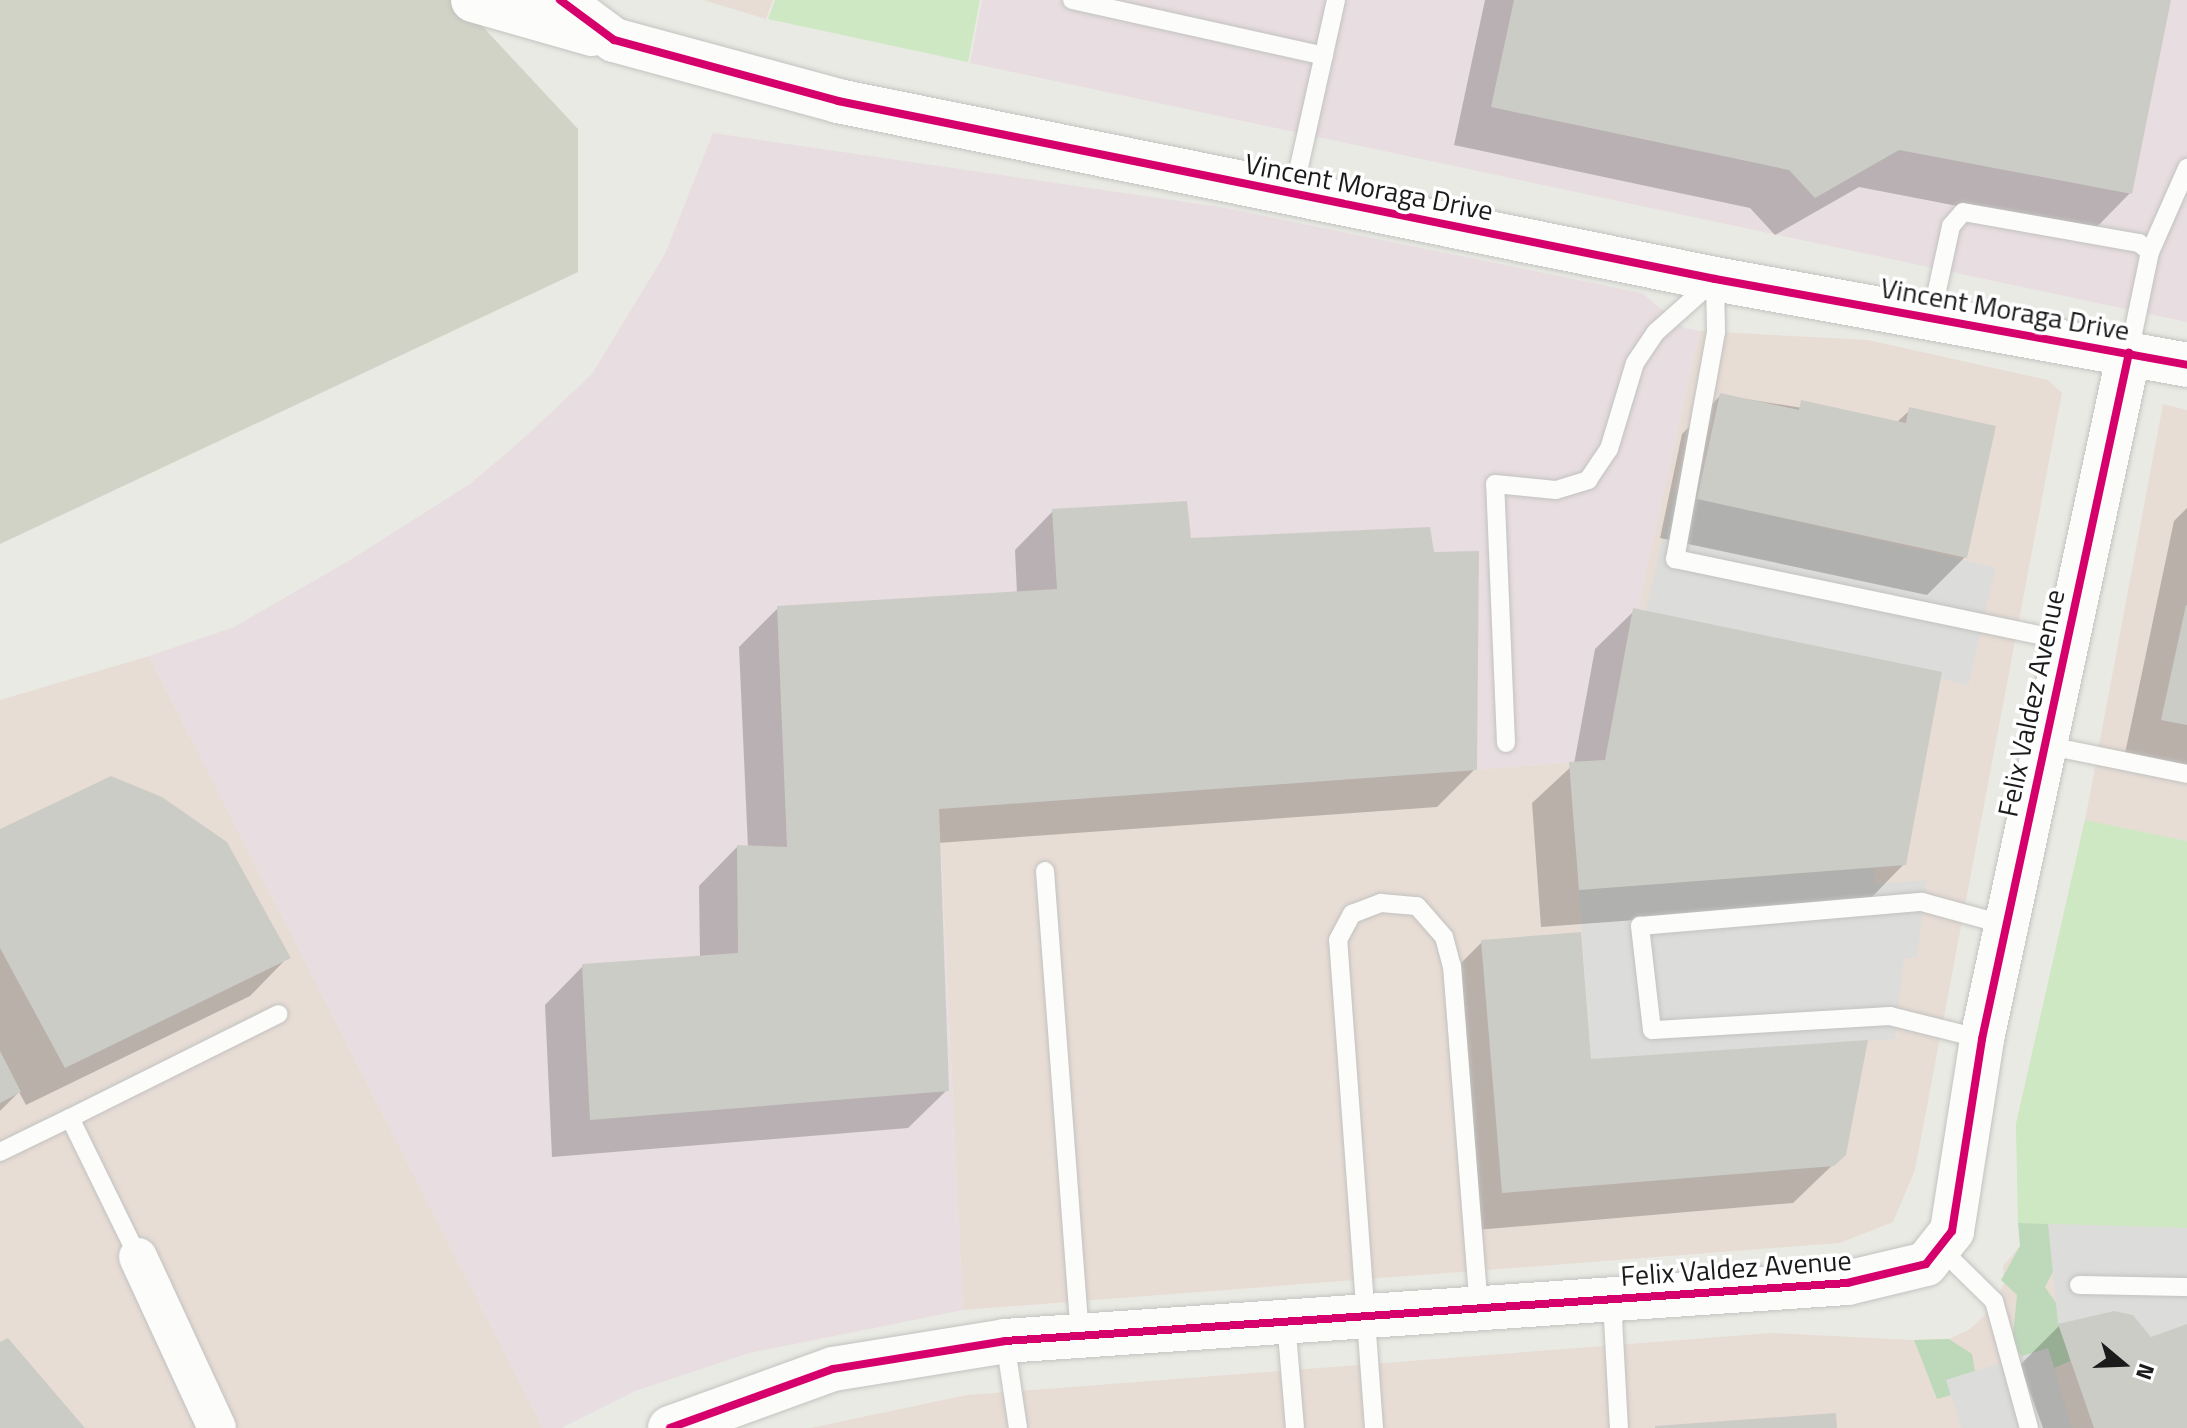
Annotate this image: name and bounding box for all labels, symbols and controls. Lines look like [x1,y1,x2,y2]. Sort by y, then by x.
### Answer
street label: Vincent Moraga Drive [1242,146,1496,228]
street label: Vincent Moraga Drive [1878,271,2132,347]
street label: Felix Valdez Avenue [1991,586,2071,820]
street label: Felix Valdez Avenue [1619,1243,1853,1293]
north arrow [2083,1324,2163,1404]
text: N [2127,1359,2164,1385]

